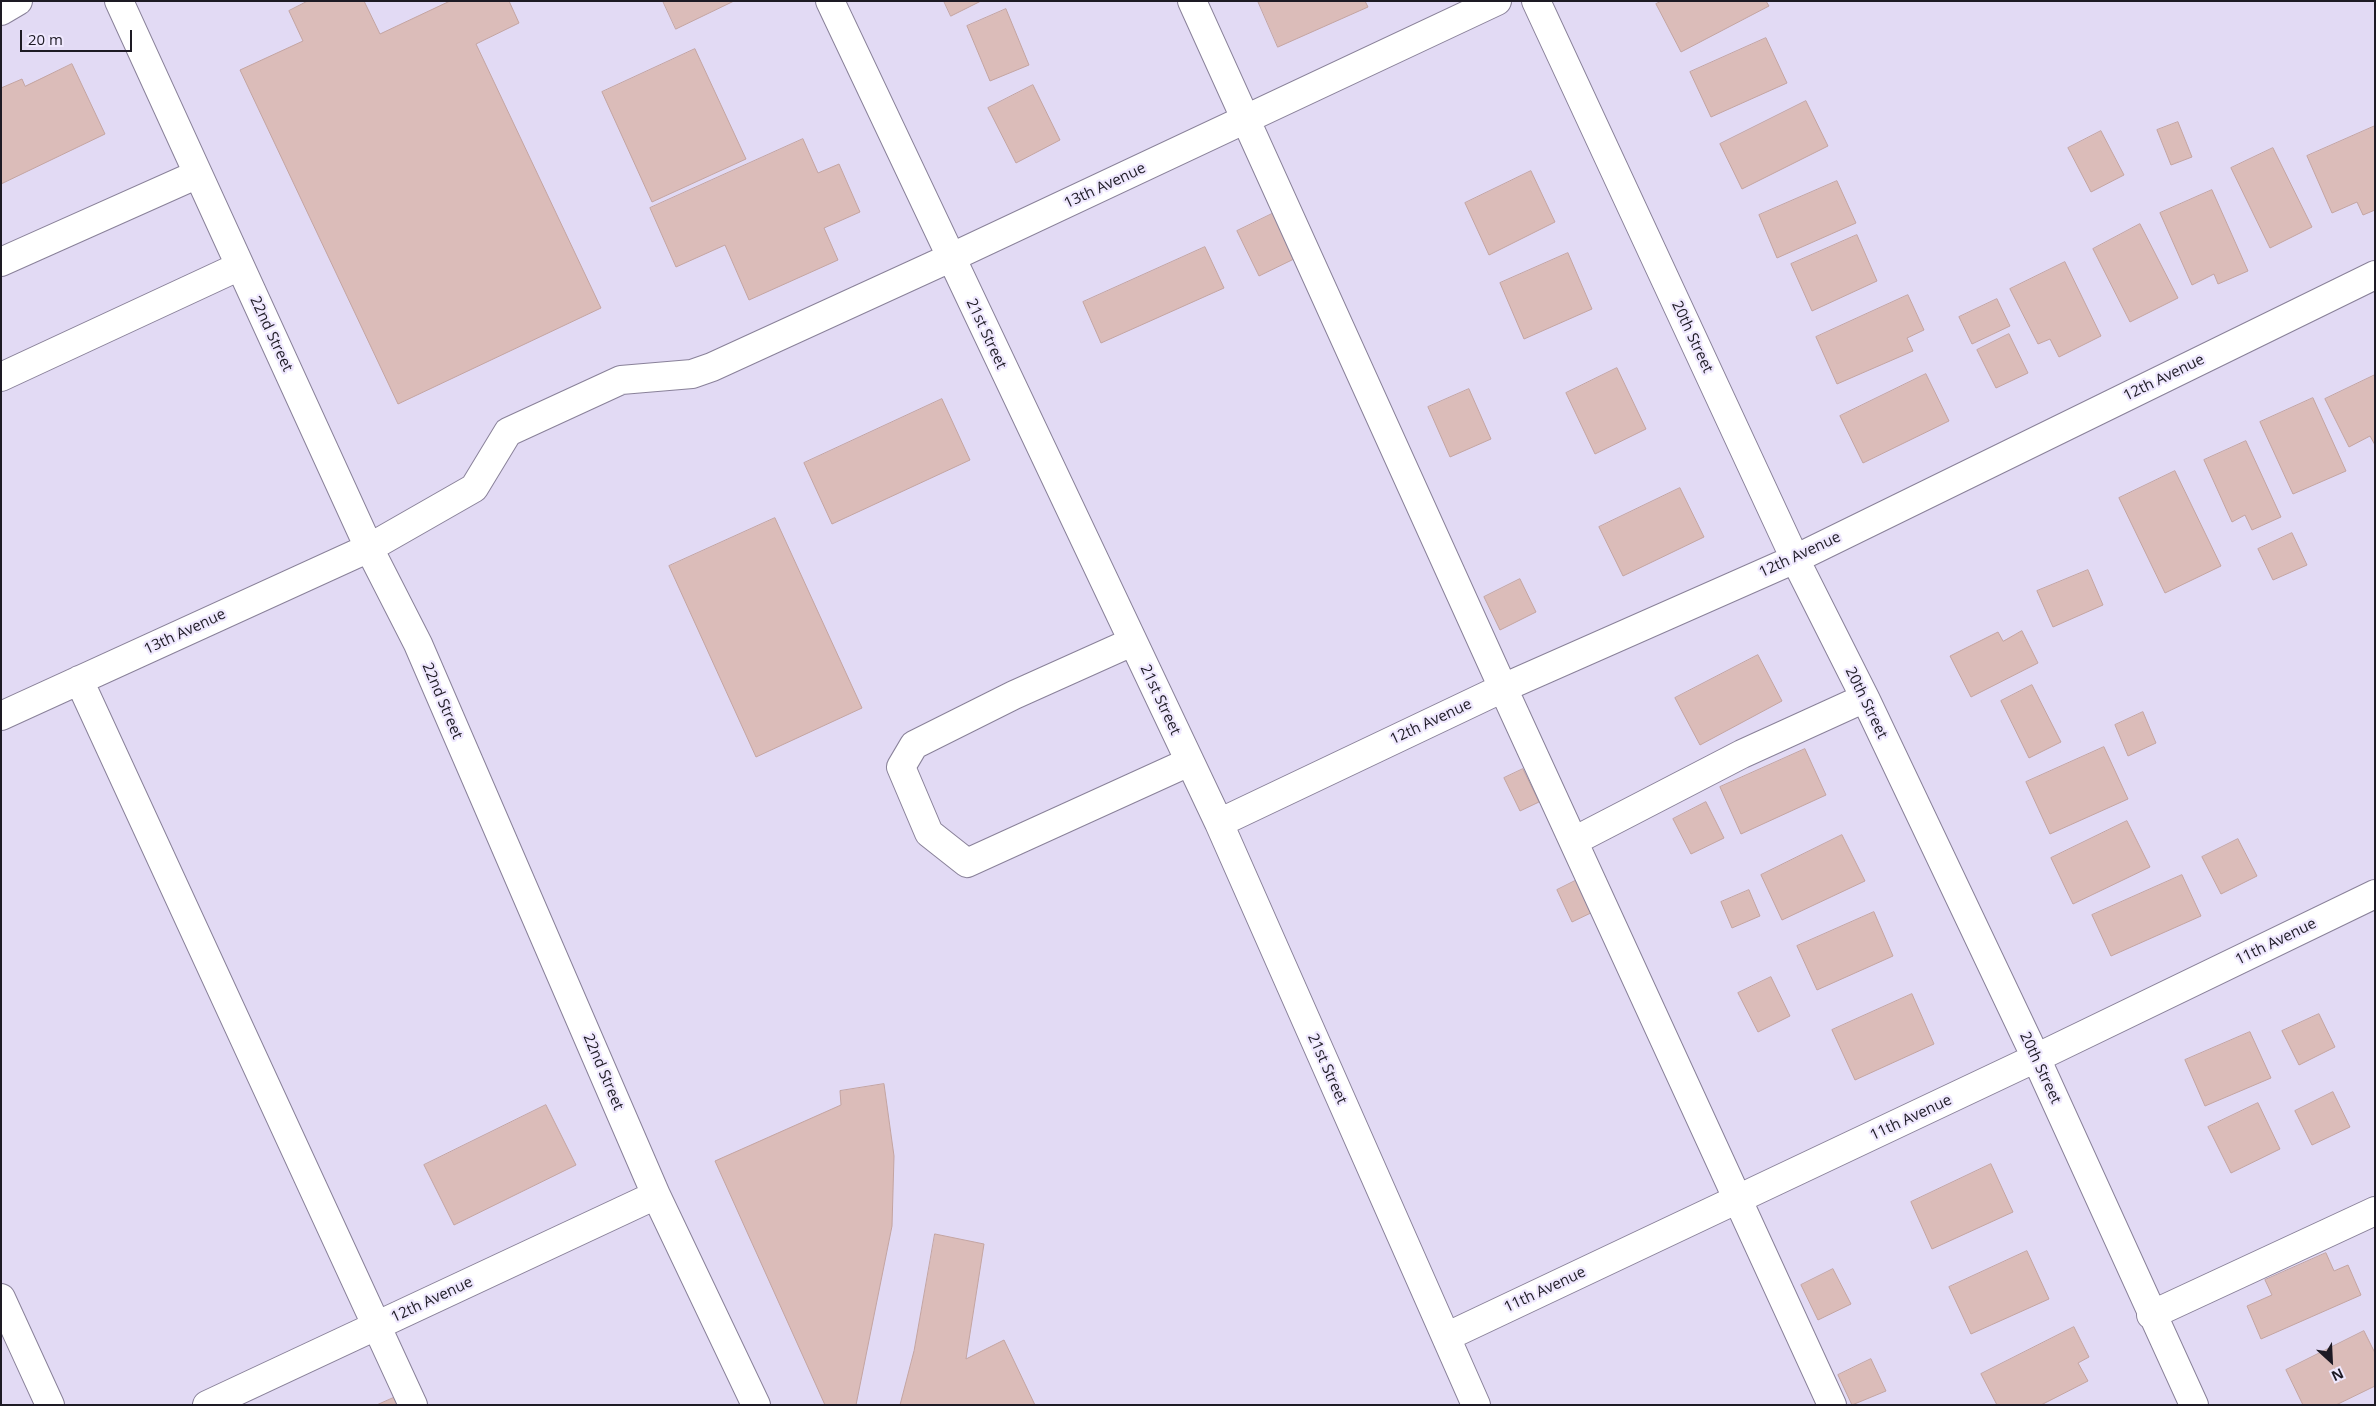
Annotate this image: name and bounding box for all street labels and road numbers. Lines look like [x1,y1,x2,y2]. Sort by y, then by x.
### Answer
street label: 13th Avenue [1061,159,1149,213]
street label: 22nd Street [246,293,296,375]
street label: 21st Street [962,296,1010,372]
street label: 20th Street [1667,298,1717,376]
street label: 12th Avenue [2121,351,2207,405]
street label: 12th Avenue [1756,528,1844,582]
street label: 13th Avenue [141,605,229,659]
street label: 22nd Street [418,660,466,742]
street label: 21st Street [1136,662,1184,738]
street label: 20th Street [1841,664,1891,742]
street label: 12th Avenue [1387,695,1475,749]
street label: 11th Avenue [2233,915,2319,969]
street label: 20th Street [2015,1029,2065,1107]
street label: 22nd Street [579,1031,627,1113]
street label: 21st Street [1303,1031,1351,1107]
street label: 11th Avenue [1867,1091,1955,1145]
street label: 11th Avenue [1501,1263,1589,1317]
street label: 12th Avenue [388,1273,476,1327]

